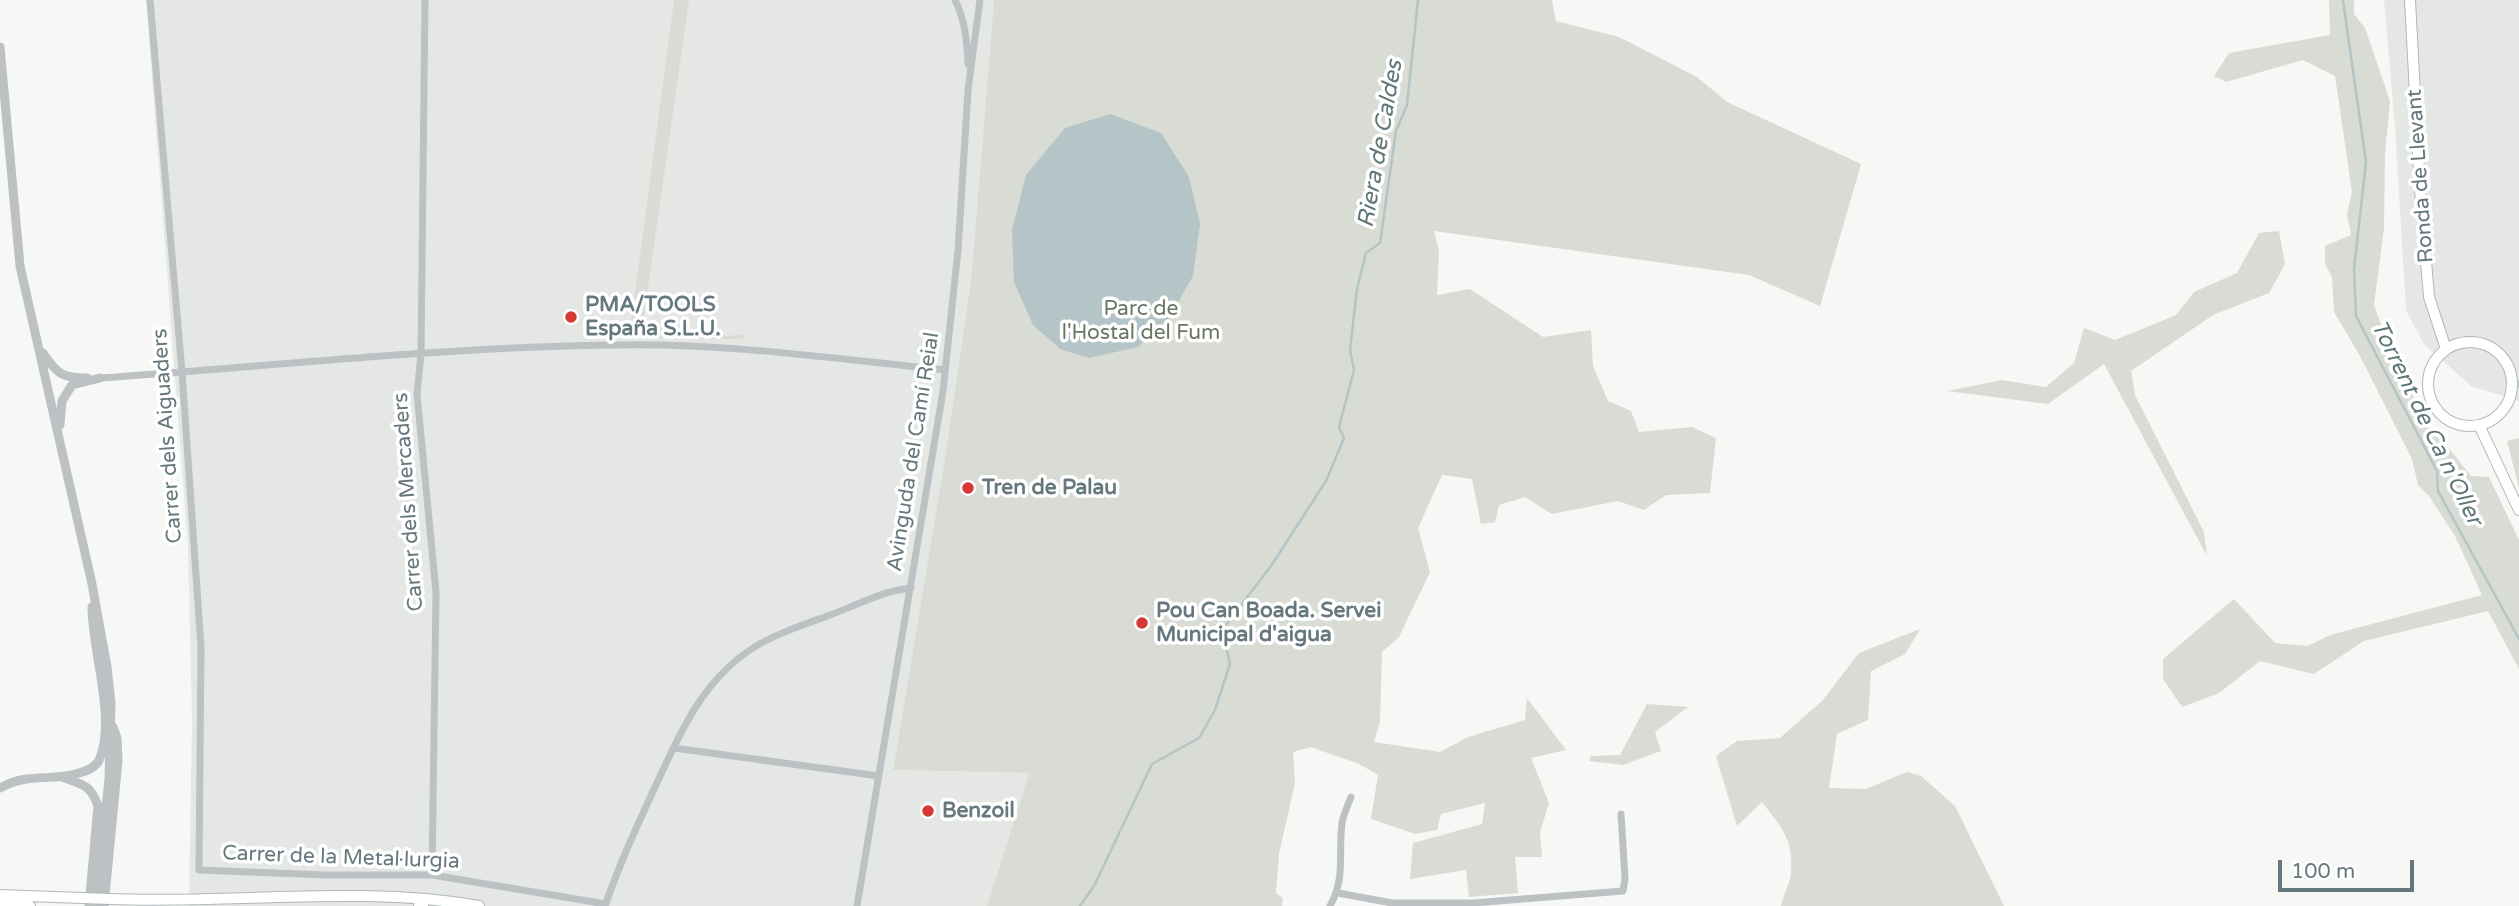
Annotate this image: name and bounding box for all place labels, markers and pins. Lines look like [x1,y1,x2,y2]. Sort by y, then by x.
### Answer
place label: PMA/TOOLS España S.L.U. [585,292,721,342]
marker: PMA/TOOLS España S.L.U. [563,309,579,325]
place label: Tren de Palau [982,475,1117,501]
marker: Tren de Palau [960,480,976,496]
place label: Pou Can Boada. Servei Municipal d'aigua [1156,598,1381,648]
marker: Pou Can Boada. Servei Municipal d'aigua [1134,615,1150,631]
place label: Benzoil [942,798,1015,824]
marker: Benzoil [920,803,936,819]

